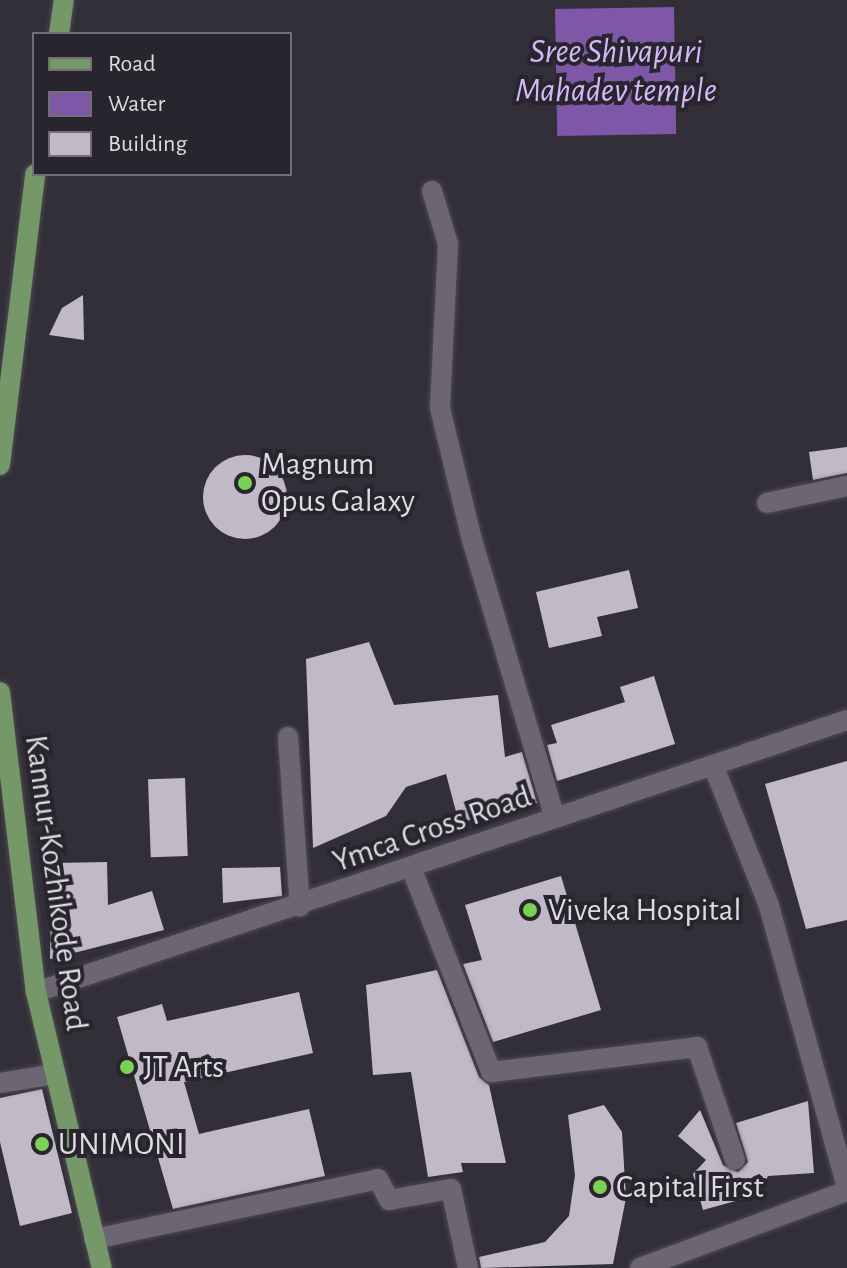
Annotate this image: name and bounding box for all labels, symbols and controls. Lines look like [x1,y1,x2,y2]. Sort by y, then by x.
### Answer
legend [32,32,292,176]
water label: Sree Shivapuri Mahadev temple [515,32,717,112]
text: Road [108,52,156,76]
text: Water [108,92,165,116]
text: Building [108,132,187,156]
place label: Magnum Opus Galaxy [261,446,415,521]
marker: Magnum Opus Galaxy [236,474,254,492]
street label: Kannur-Kozhikode Road [16,733,96,1033]
street label: Ymca Cross Road [328,777,536,881]
place label: Viveka Hospital [548,891,741,929]
marker: Viveka Hospital [519,899,541,921]
place label: JT Arts [143,1048,224,1086]
marker: JT Arts [118,1058,136,1076]
place label: UNIMONI [58,1125,184,1163]
marker: UNIMONI [33,1135,51,1153]
place label: Capital First [616,1168,764,1206]
marker: Capital First [591,1178,609,1196]

